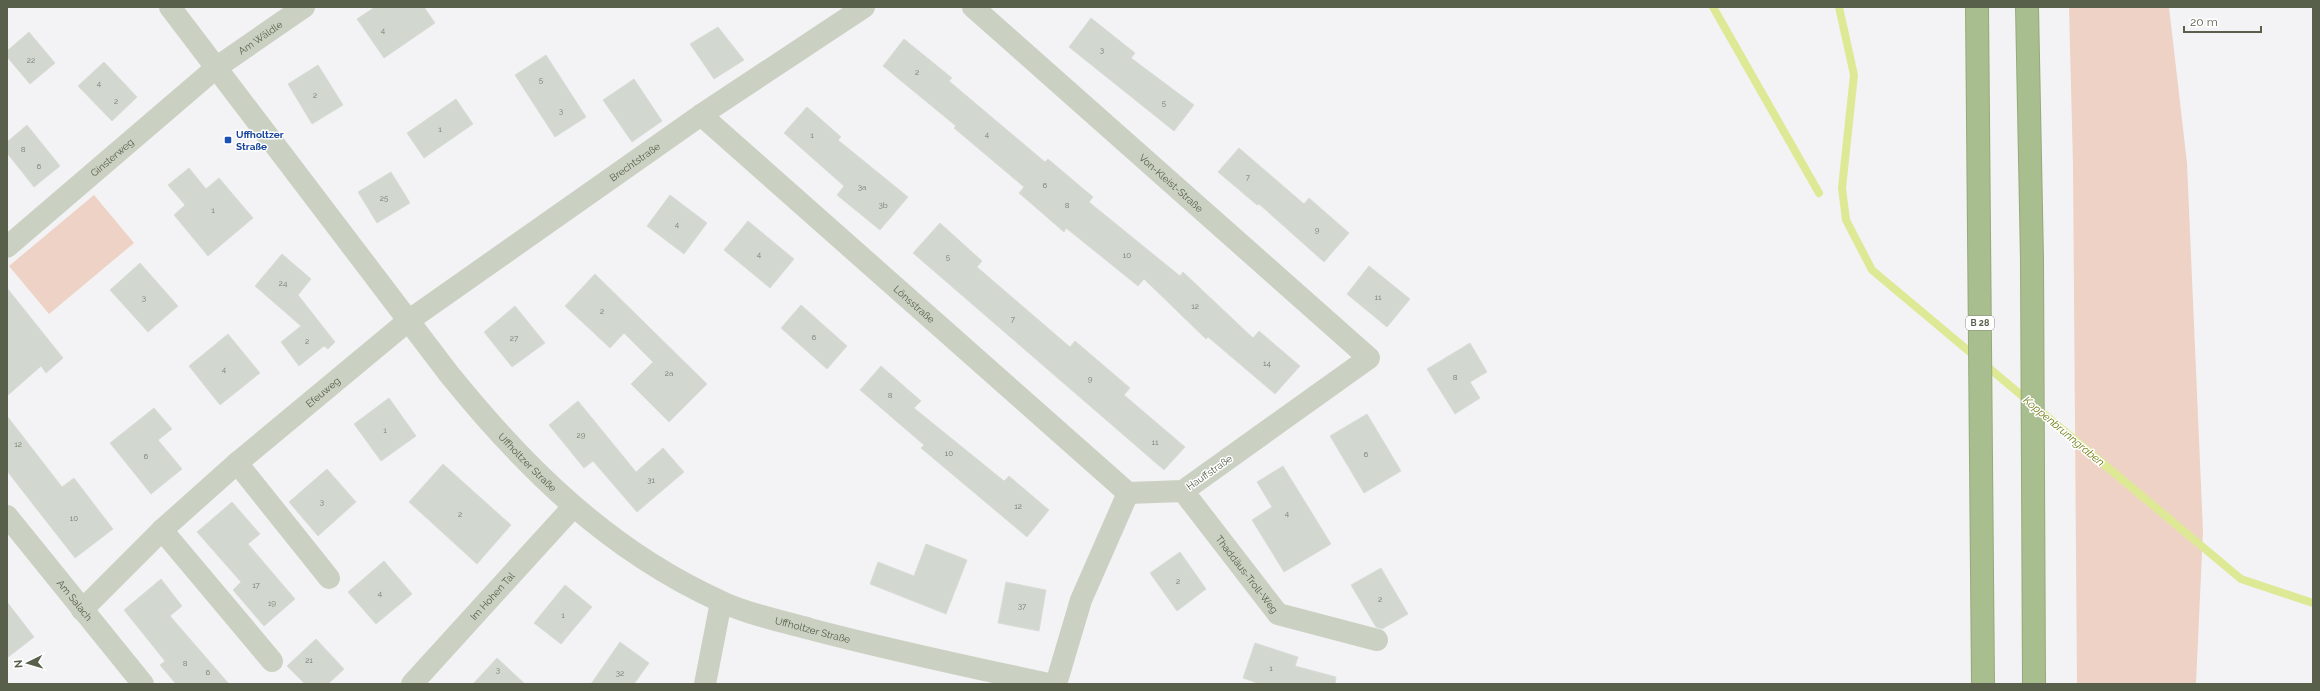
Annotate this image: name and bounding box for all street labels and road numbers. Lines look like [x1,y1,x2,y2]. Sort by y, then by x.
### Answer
street label: Am Wäldle [236,19,285,57]
street label: Ginsterweg [89,136,136,179]
street label: Brechtstraße [608,141,662,184]
street label: Von-Kleist-Straße [1137,152,1205,214]
street label: Lönsstraße [891,283,937,325]
road number: B 28 [1966,316,1994,330]
street label: Efeuweg [304,375,342,410]
street label: Uffholtzer Straße [496,431,559,494]
street label: Hauffstraße [1184,453,1234,492]
street label: Thaddäus-Troll-Weg [1213,533,1280,615]
street label: Im Hohen Tal [468,570,517,622]
street label: Am Salach [55,578,95,623]
street label: Uffholtzer Straße [774,615,852,645]

